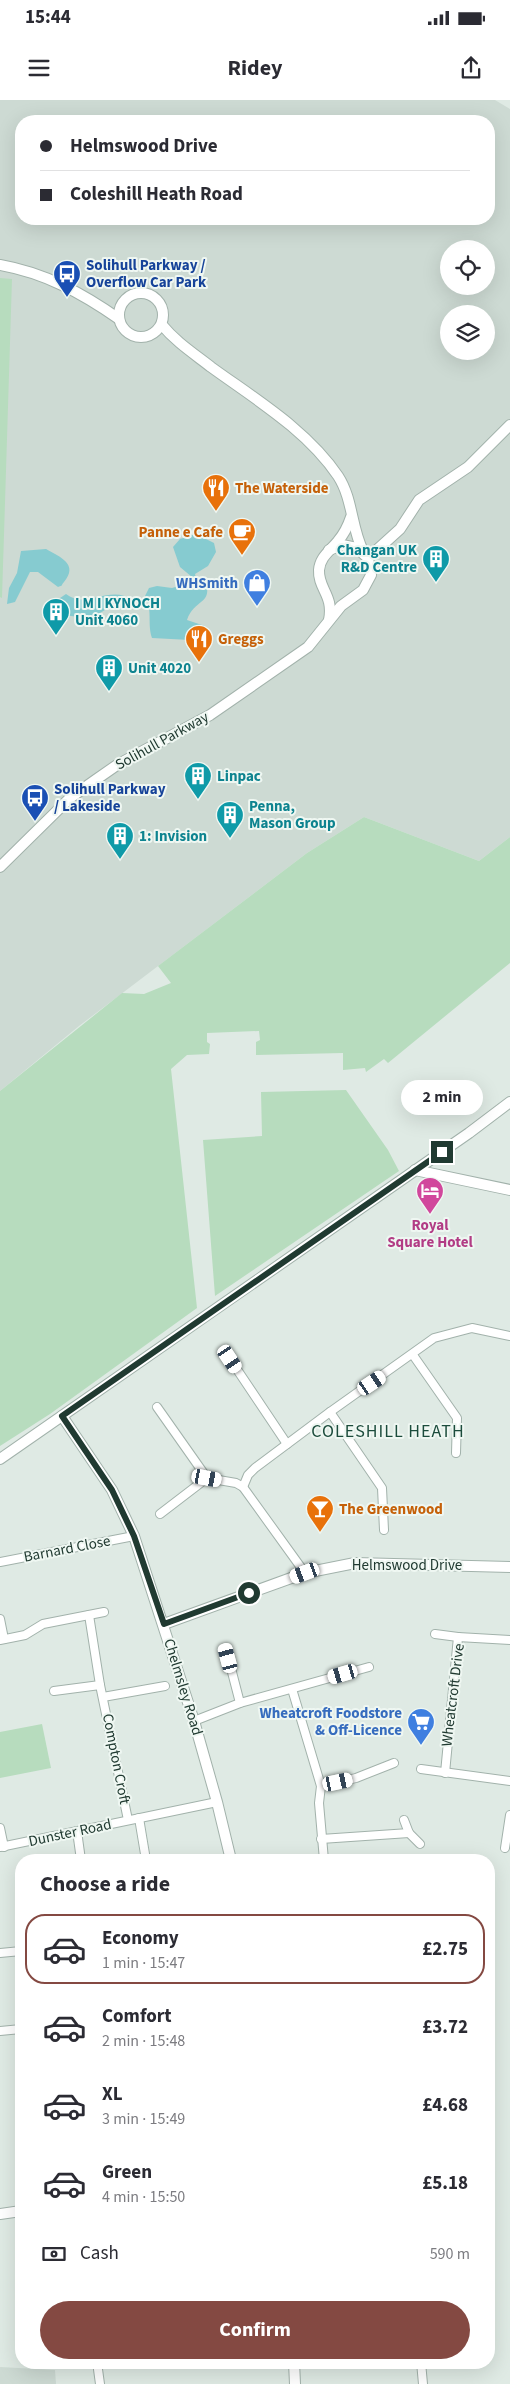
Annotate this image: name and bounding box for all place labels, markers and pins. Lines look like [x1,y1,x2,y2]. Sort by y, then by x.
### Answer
place label: Solihull Parkway / Overflow Car Park [86,255,207,293]
bus stop icon: Solihull Parkway / Overflow Car Park [52,259,82,298]
restaurant icon: The Waterside [201,473,231,512]
place label: The Waterside [235,478,329,499]
cafe icon: Panne e Cafe [227,517,257,556]
place label: Panne e Cafe [139,522,223,543]
place label: Changan UK R&D Centre [337,540,418,578]
building icon: Changan UK R&D Centre [421,544,451,583]
shop icon: WHSmith [242,568,272,607]
place label: WHSmith [176,573,238,594]
place label: I M I KYNOCH Unit 4060 [75,593,160,631]
building icon: I M I KYNOCH Unit 4060 [41,597,71,636]
restaurant icon: Greggs [184,624,214,663]
place label: Greggs [218,629,264,650]
building icon: Unit 4020 [94,653,124,692]
place label: Unit 4020 [128,658,191,679]
building icon: Linpac [183,761,213,800]
place label: Linpac [217,766,261,787]
place label: Solihull Parkway / Lakeside [54,779,166,817]
bus stop icon: Solihull Parkway / Lakeside [20,783,50,822]
place label: Penna, Mason Group [249,796,336,834]
building icon: Penna, Mason Group [215,800,245,839]
building icon: 1: Invision [105,821,135,860]
place label: 1: Invision [139,826,207,847]
hotel icon: Royal Square Hotel [415,1176,445,1215]
place label: Royal Square Hotel [387,1215,473,1253]
bar icon: The Greenwood [305,1494,335,1533]
place label: The Greenwood [339,1499,443,1520]
place label: Wheatcroft Foodstore & Off-Licence [260,1703,402,1741]
supermarket icon: Wheatcroft Foodstore & Off-Licence [406,1707,436,1746]

